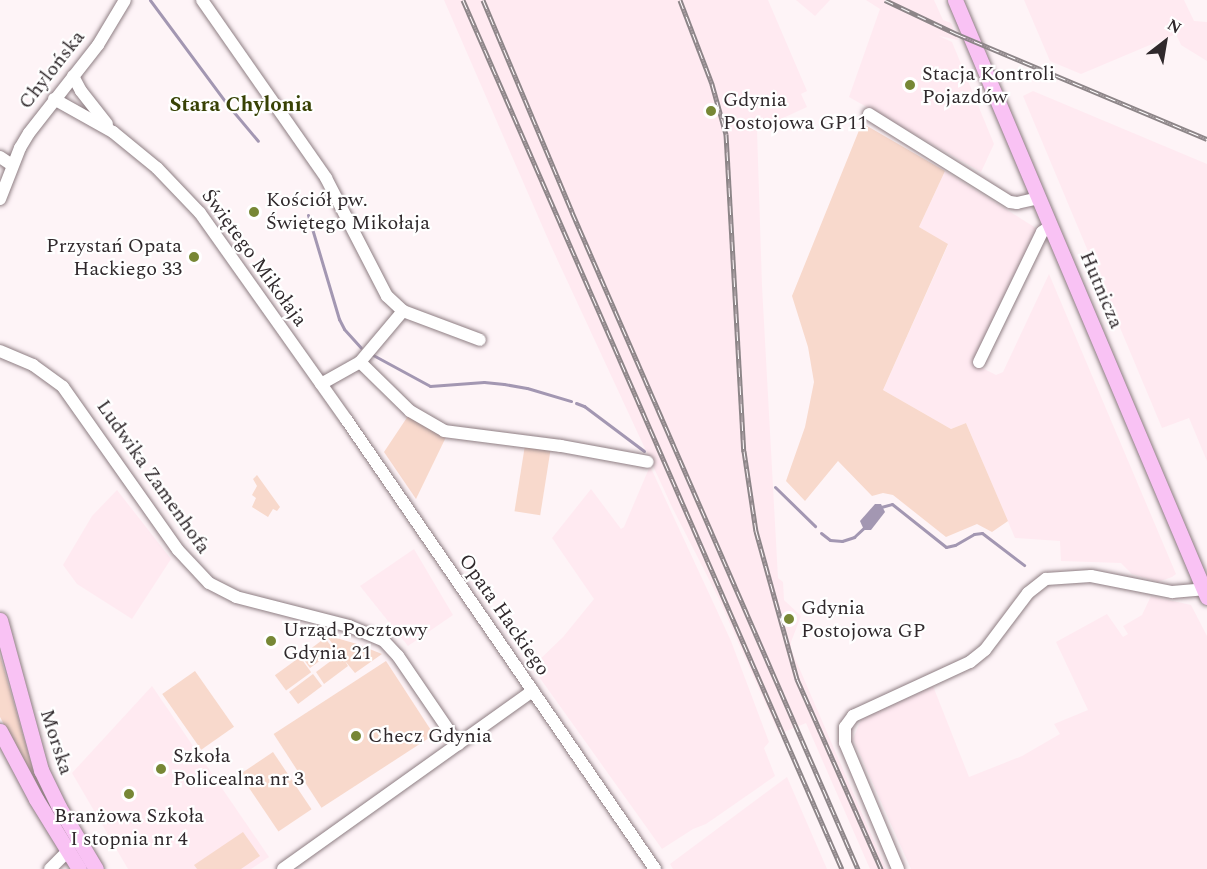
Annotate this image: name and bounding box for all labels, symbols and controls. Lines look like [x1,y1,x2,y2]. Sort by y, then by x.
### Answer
north arrow [1135,12,1195,72]
text: N [1162,13,1186,40]
street label: Chylońska [14,26,90,114]
place label: Stacja Kontroli Pojazdów [922,62,1055,109]
marker: Stacja Kontroli Pojazdów [903,78,917,92]
place label: Gdynia Postojowa GP11 [723,88,868,135]
district label: Stara Chylonia [170,92,312,118]
marker: Gdynia Postojowa GP11 [704,104,718,118]
street label: Świętego Mikołaja [196,185,312,331]
place label: Kościół pw. Świętego Mikołaja [266,189,430,236]
marker: Kościół pw. Świętego Mikołaja [247,205,261,219]
place label: Przystań Opata Hackiego 33 [46,234,182,281]
street label: Hutnicza [1074,248,1128,332]
marker: Przystań Opata Hackiego 33 [187,250,201,264]
street label: Ludwika Zamenhofa [91,395,215,559]
street label: Opata Hackiego [453,550,555,680]
place label: Gdynia Postojowa GP [801,596,926,643]
marker: Gdynia Postojowa GP [782,612,796,626]
place label: Urząd Pocztowy Gdynia 21 [283,618,427,665]
marker: Urząd Pocztowy Gdynia 21 [264,634,278,648]
street label: Morska [34,706,78,778]
place label: Checz Gdynia [368,724,492,748]
marker: Checz Gdynia [349,729,363,743]
place label: Szkoła Policealna nr 3 [173,745,304,792]
marker: Szkoła Policealna nr 3 [154,762,168,776]
marker: Branżowa Szkoła I stopnia nr 4 [122,787,136,801]
place label: Branżowa Szkoła I stopnia nr 4 [54,804,204,851]

